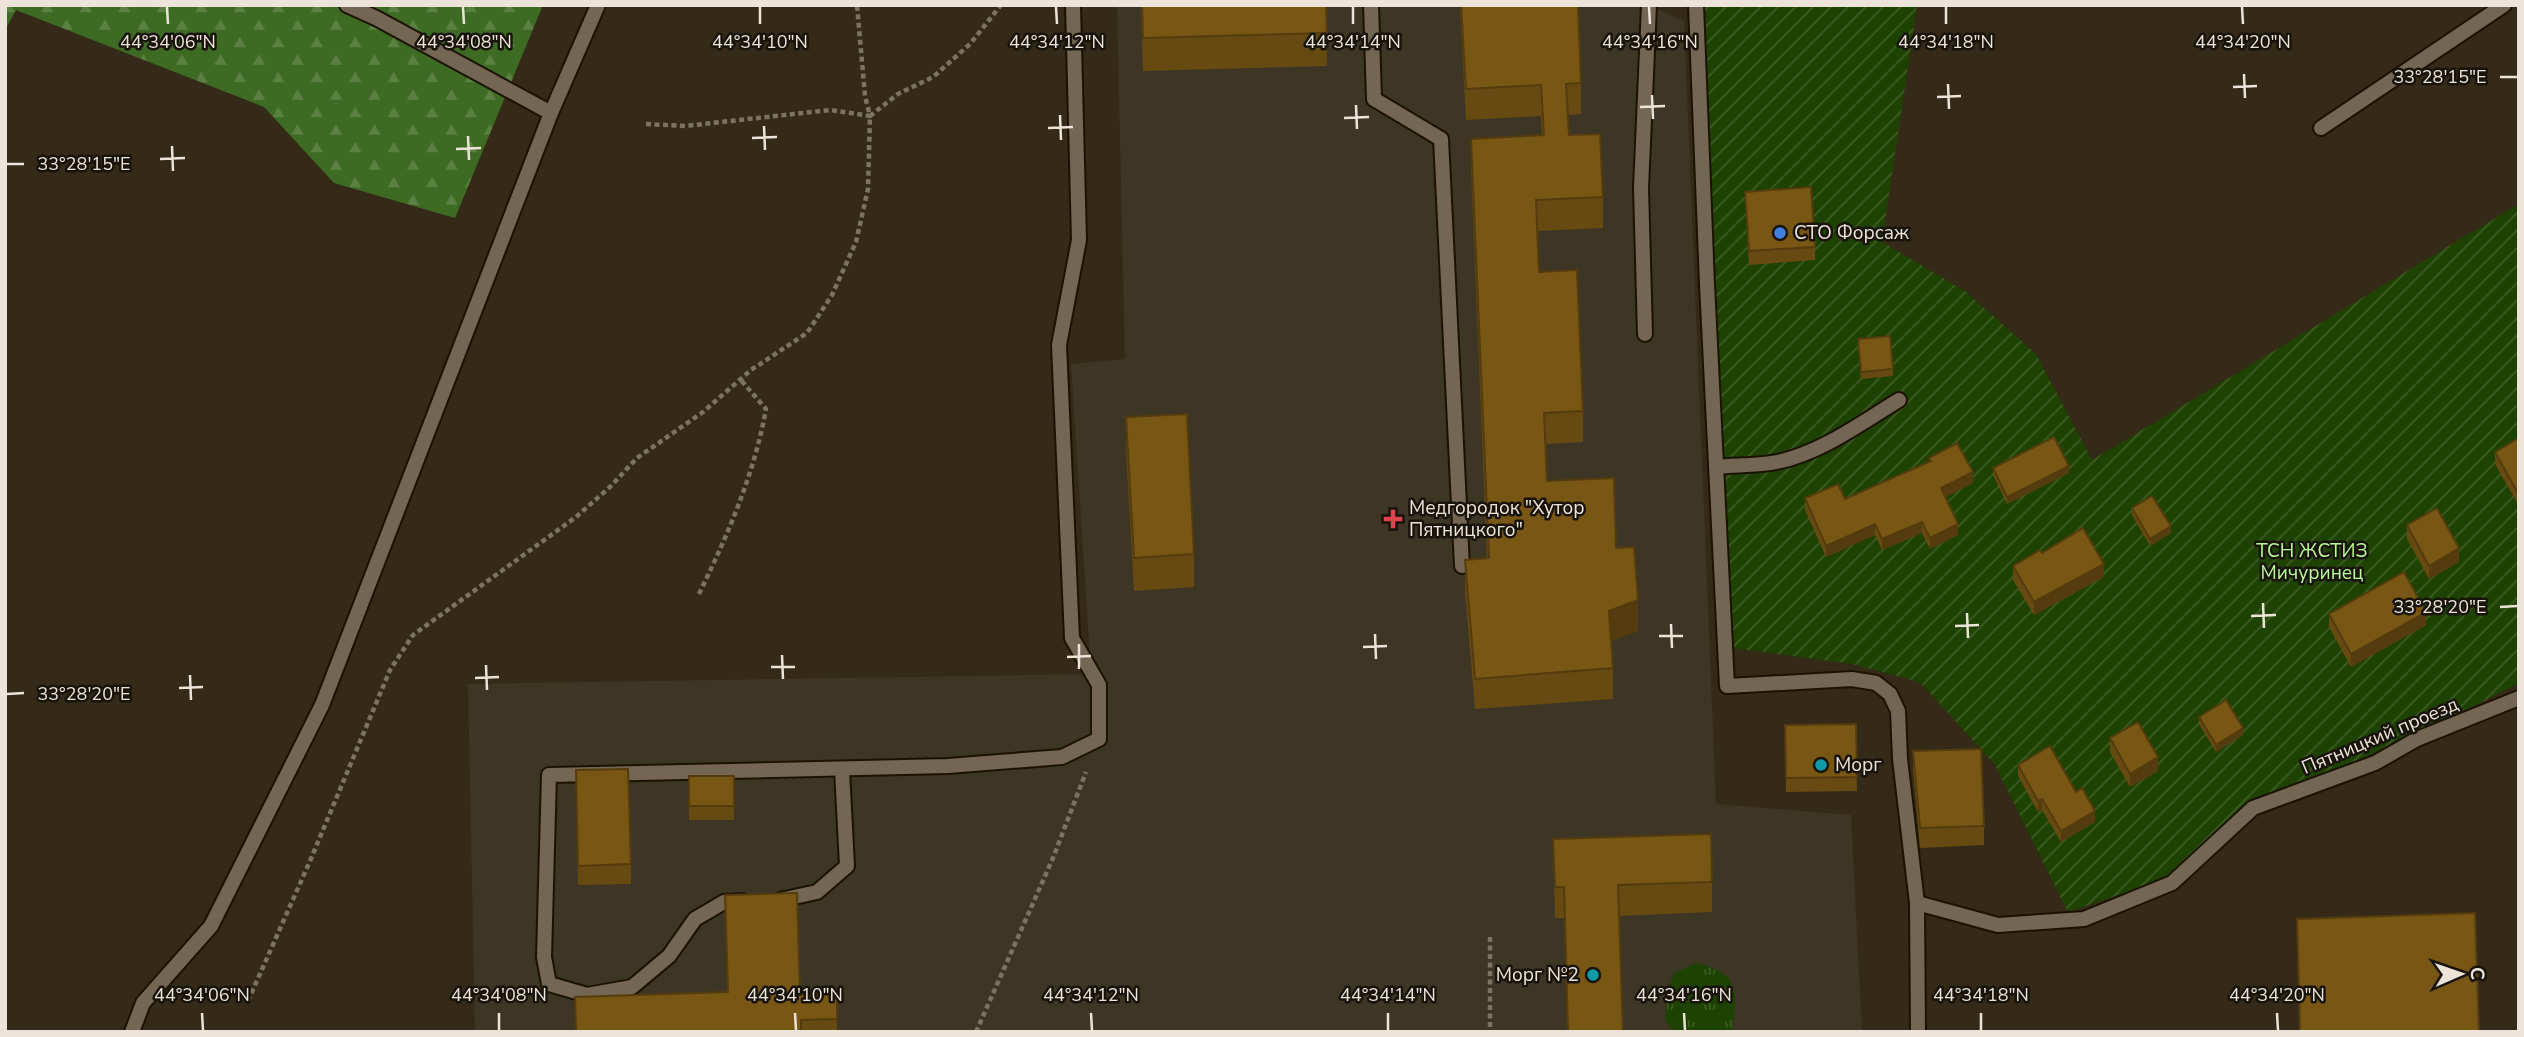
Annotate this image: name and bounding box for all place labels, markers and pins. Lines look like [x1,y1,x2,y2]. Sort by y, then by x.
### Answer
place label: СТО Форсаж [1794,220,1909,246]
marker: СТО Форсаж [1772,225,1788,241]
place label: Медгородок "Хутор Пятницкого" [1409,495,1585,543]
marker: Медгородок "Хутор Пятницкого" [1383,509,1403,529]
place label: Морг [1835,752,1882,778]
marker: Морг [1813,757,1829,773]
place label: Морг №2 [1496,962,1579,988]
marker: Морг №2 [1585,967,1601,983]

